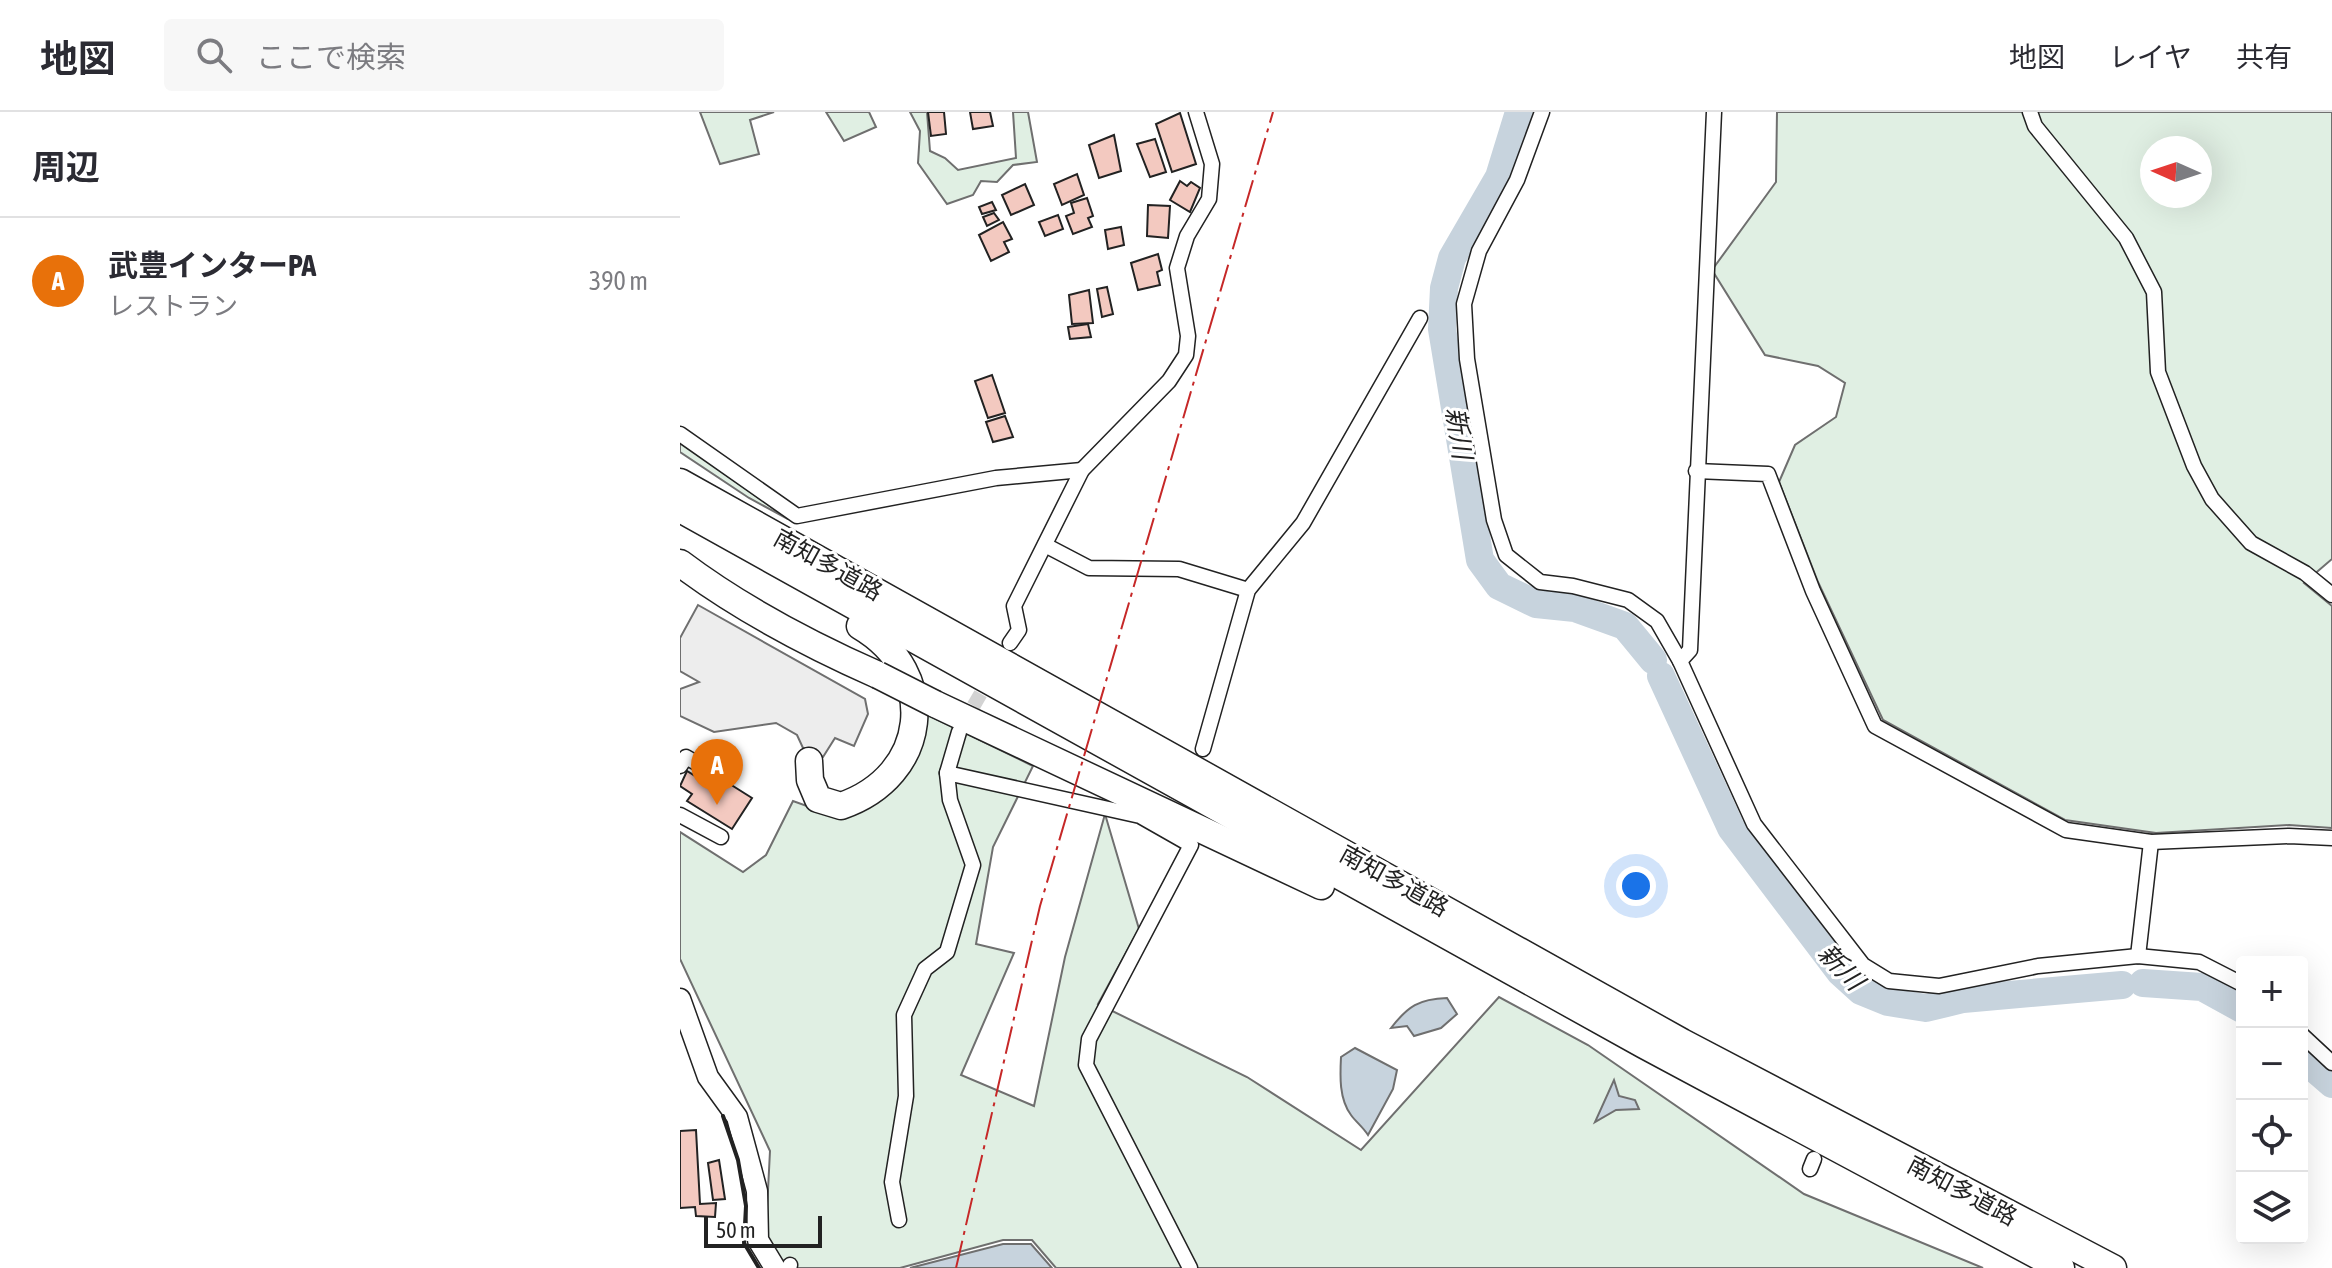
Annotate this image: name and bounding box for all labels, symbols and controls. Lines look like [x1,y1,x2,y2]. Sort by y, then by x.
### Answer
search box [164,19,724,91]
icon: search [192,33,236,77]
text: 地図 [40,37,116,80]
text: ここで検索 [256,40,406,74]
text: 地図 [2009,41,2065,73]
text: レイヤ [2109,41,2192,73]
text: 共有 [2236,41,2292,73]
north arrow [2140,136,2212,208]
text: 周辺 [32,147,100,186]
text: 武豊インターPA [108,248,316,282]
text: A [52,266,64,296]
text: 390 m [589,266,648,296]
text: レストラン [108,291,238,321]
water label: 新川 [1440,405,1478,464]
street label: 南知多道路 [769,524,887,605]
pin: A [691,739,743,805]
street label: 南知多道路 [1335,840,1453,921]
your location [1616,866,1656,906]
water label: 新川 [1812,938,1872,998]
map controls [2236,956,2308,1244]
button: + [2236,956,2308,1028]
button: − [2236,1028,2308,1100]
button: locate [2236,1100,2308,1172]
street label: 南知多道路 [1903,1150,2022,1231]
button: layers [2236,1172,2308,1244]
scale bar [704,1212,822,1248]
text: 50 m [716,1217,756,1243]

